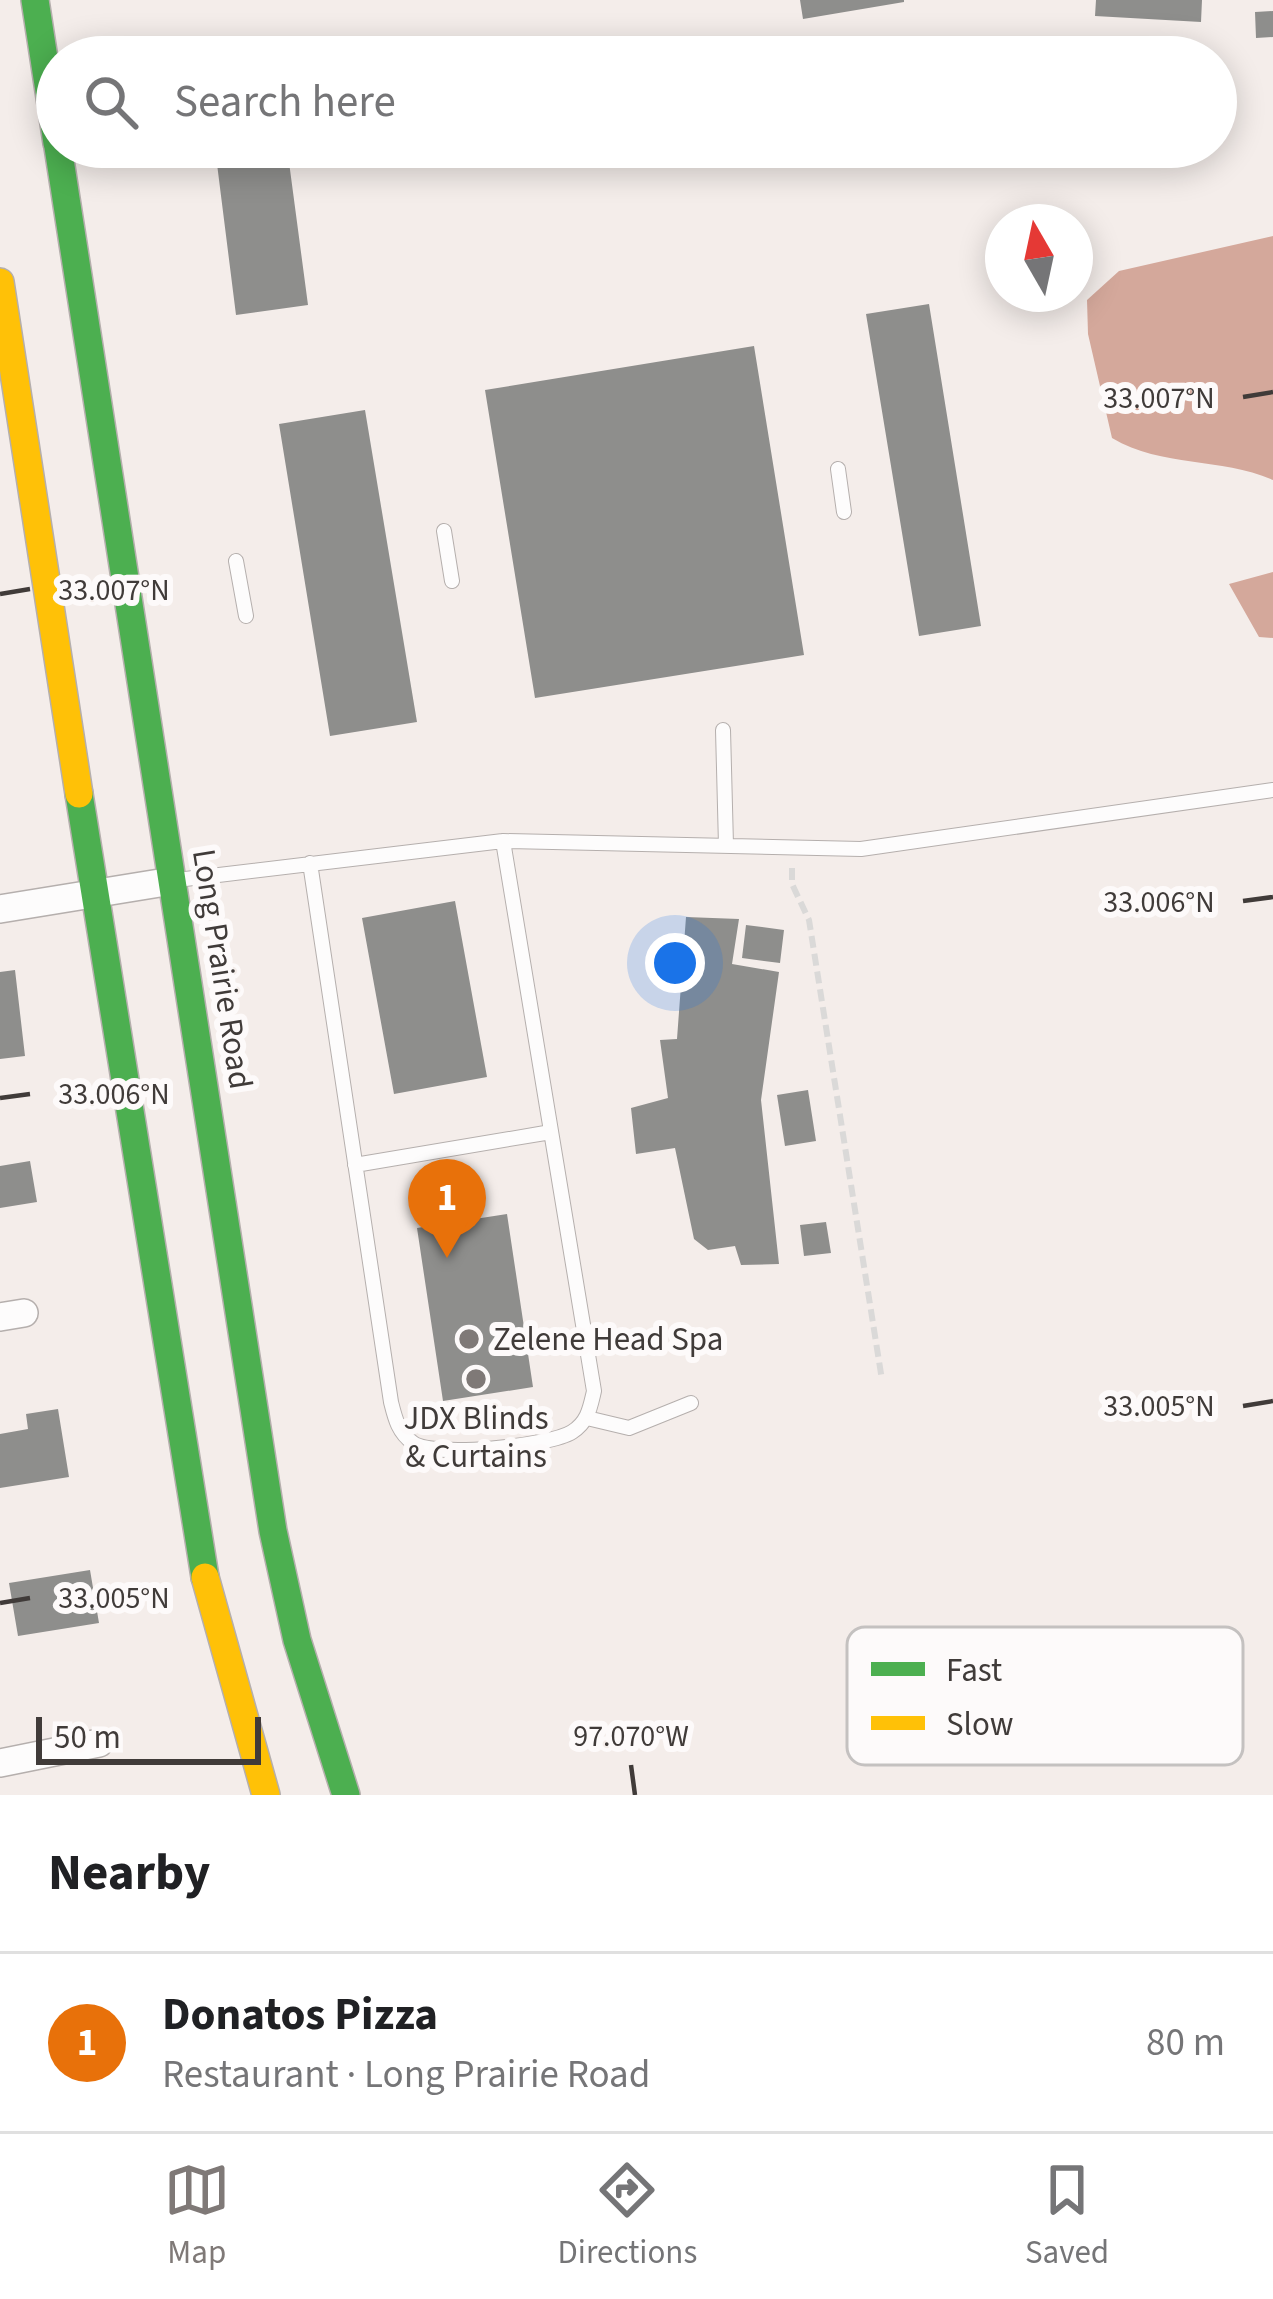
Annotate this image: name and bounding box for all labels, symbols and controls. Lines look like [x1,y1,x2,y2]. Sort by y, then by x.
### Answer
search box [36,36,1237,168]
icon: search [78,69,144,135]
text: Search here [174,70,396,134]
north arrow [985,204,1093,312]
text: 33.007°N [1103,377,1215,420]
text: 33.007°N [58,569,170,612]
street label: Long Prairie Road [180,846,264,1092]
text: 33.006°N [1103,881,1215,924]
your location [645,933,705,993]
text: 33.006°N [58,1073,170,1116]
pin: 1 [408,1159,486,1258]
place label: Zelene Head Spa [493,1316,723,1363]
marker: Zelene Head Spa [456,1326,482,1352]
marker: JDX Blinds & Curtains [463,1366,489,1392]
text: 33.005°N [1103,1385,1215,1428]
place label: JDX Blinds & Curtains [403,1395,549,1480]
text: 33.005°N [58,1577,170,1620]
legend [847,1627,1243,1765]
text: Fast [946,1647,1002,1694]
text: Slow [946,1701,1014,1748]
scale bar [36,1711,261,1764]
text: 50 m [54,1714,121,1761]
text: 97.070°W [573,1715,689,1758]
text: Nearby [48,1837,210,1909]
text: Donatos Pizza [162,1983,438,2047]
text: 1 [77,2015,97,2071]
text: 80 m [1146,2015,1225,2071]
text: Restaurant · Long Prairie Road [162,2047,650,2103]
tab: Map [164,2157,230,2276]
tab: Directions [558,2157,697,2276]
tab: Saved [1025,2157,1109,2276]

